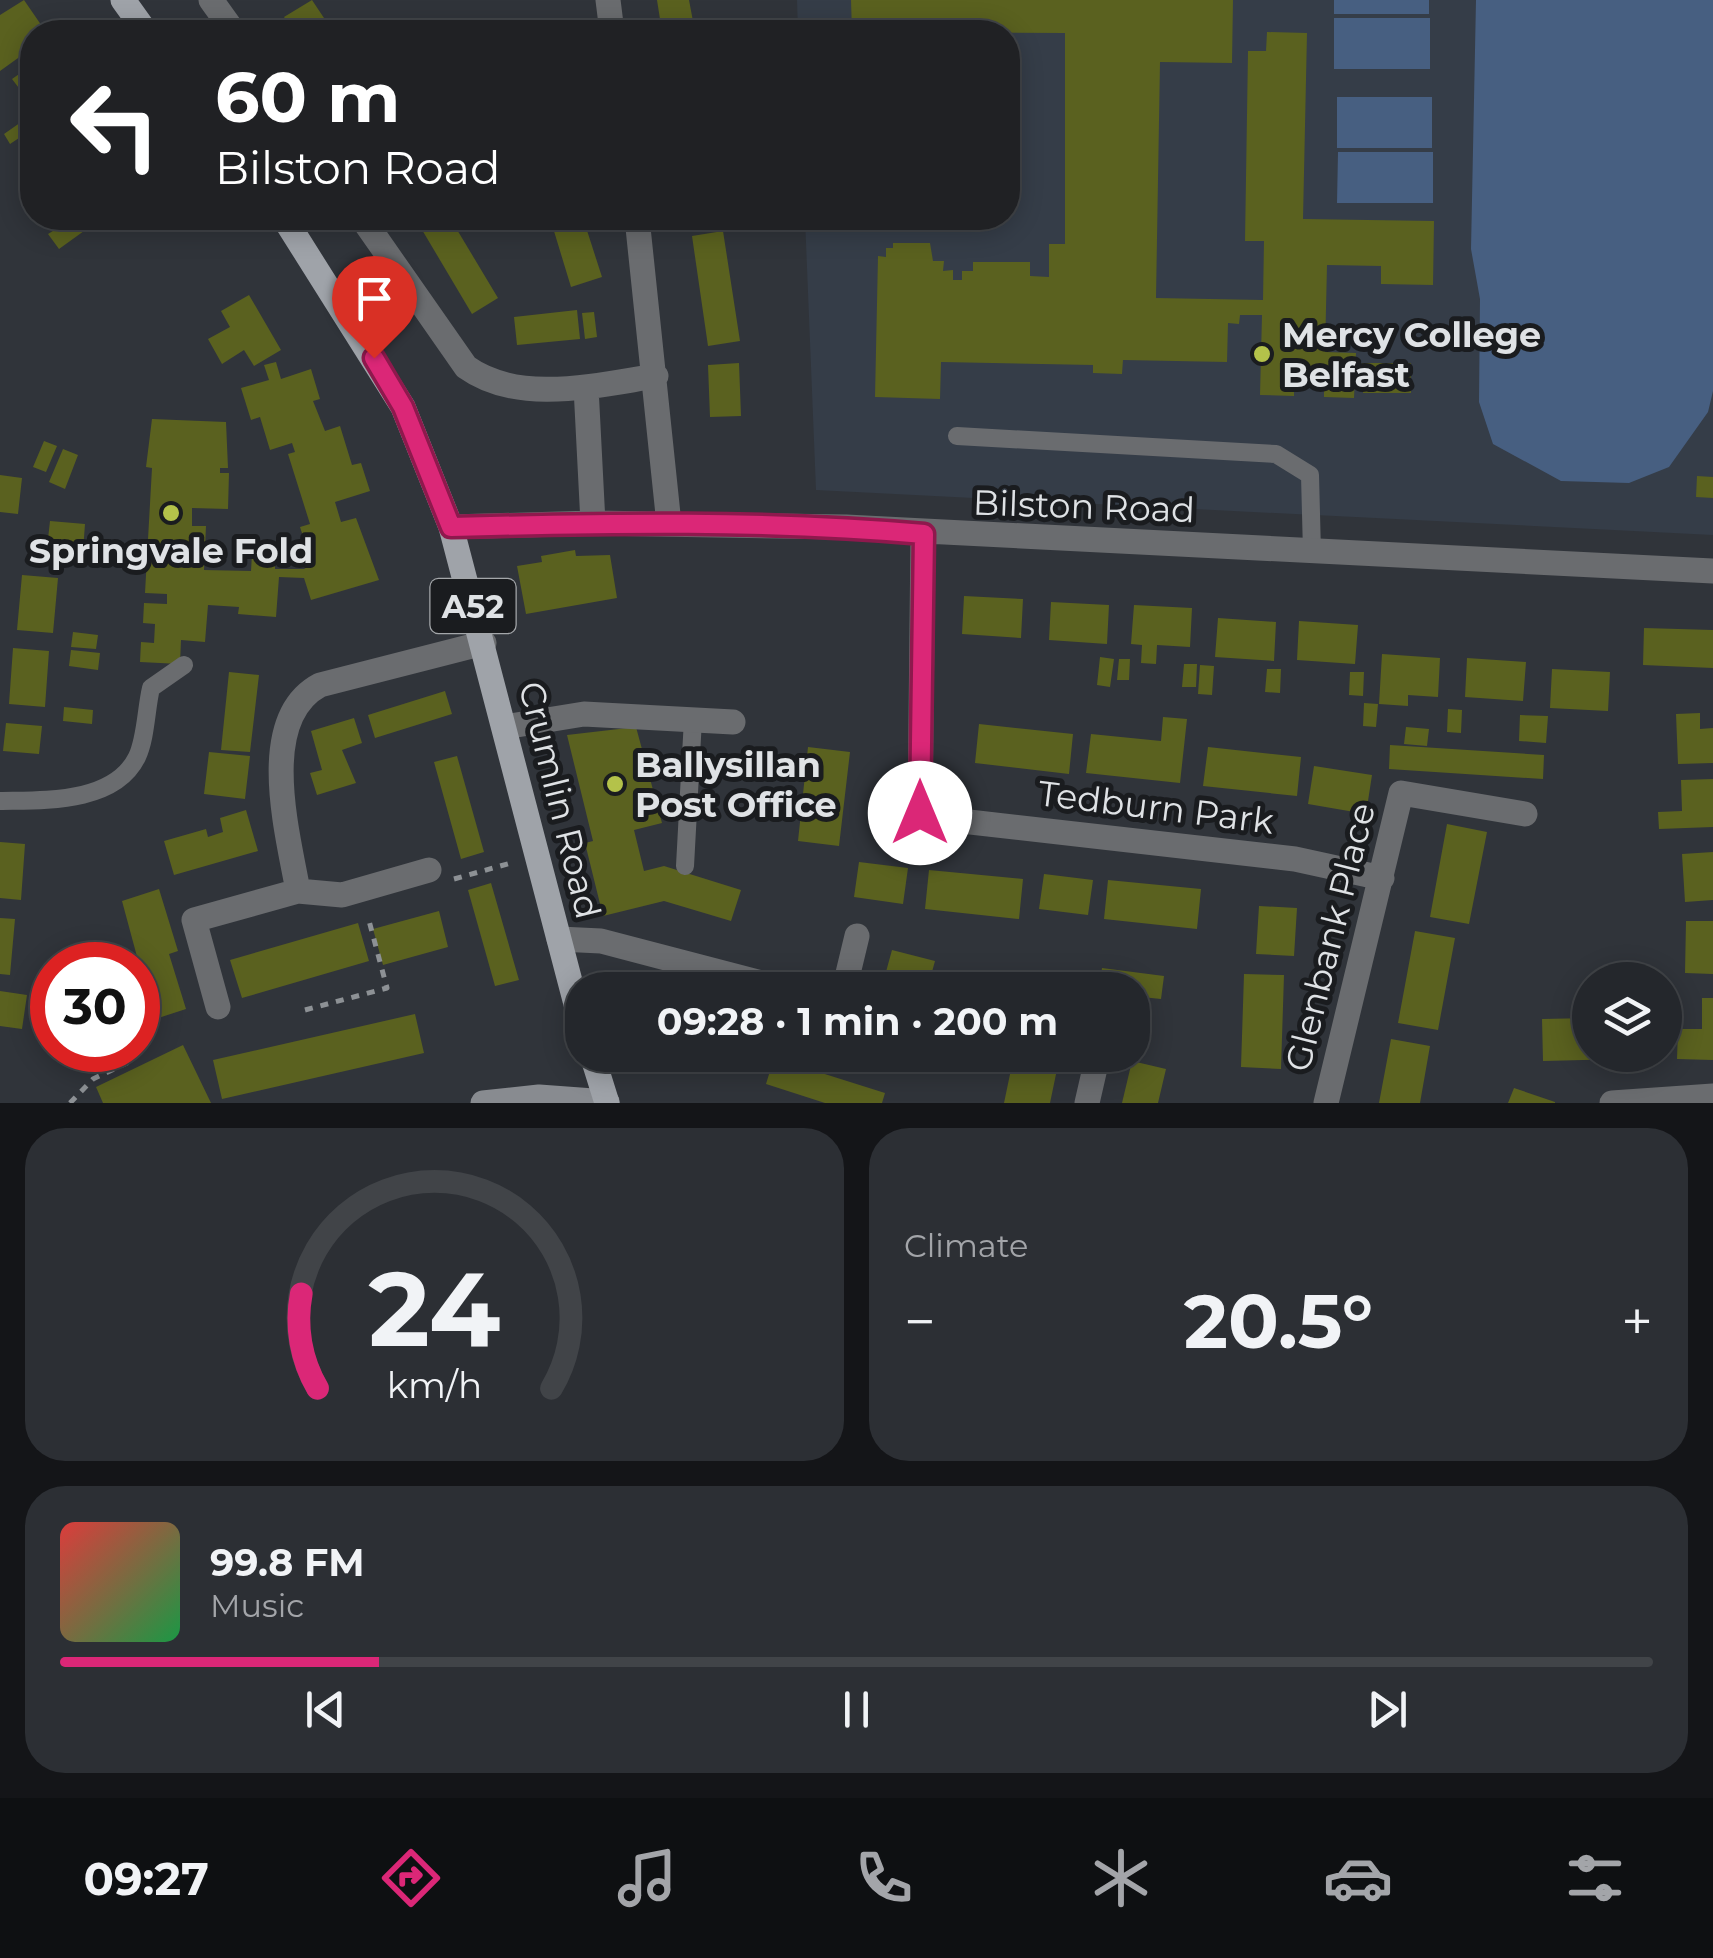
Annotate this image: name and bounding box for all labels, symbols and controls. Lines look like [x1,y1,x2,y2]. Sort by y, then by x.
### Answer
text: 60 m [215,54,400,140]
icon: left [50,60,180,190]
text: Bilston Road [215,140,501,195]
pin [332,256,417,359]
icon: arrive [347,271,402,326]
place label: Mercy College Belfast [1282,313,1541,396]
marker: Mercy College Belfast [1251,343,1273,365]
street label: Bilston Road [972,481,1196,531]
marker: Springvale Fold [160,502,182,524]
place label: Springvale Fold [29,529,313,572]
road number: A52 [430,579,516,633]
street label: Crumlin Road [510,677,610,923]
place label: Ballysillan Post Office [635,743,837,826]
position arrow [868,761,972,865]
street label: Tedburn Park [1036,771,1276,843]
marker: Ballysillan Post Office [604,773,626,795]
street label: Glenbank Place [1276,798,1384,1076]
speed limit sign: 30 [30,942,160,1072]
map controls [1572,962,1682,1072]
button: layers [1572,962,1682,1072]
text: 09:28 · 1 min · 200 m [657,998,1058,1045]
text: Climate [904,1226,1028,1265]
text: 24 [369,1245,500,1372]
text: 20.5° [1184,1275,1373,1367]
text: − [904,1288,936,1355]
text: + [1621,1288,1653,1355]
text: km/h [387,1363,482,1407]
text: 99.8 FM [210,1539,365,1586]
text: Music [210,1586,304,1625]
icon: previous [298,1682,353,1737]
icon: pause [829,1682,884,1737]
icon: next [1360,1682,1415,1737]
icon: directions [376,1843,446,1913]
icon: music [612,1843,682,1913]
icon: phone [849,1843,919,1913]
icon: climate [1086,1843,1156,1913]
icon: car [1323,1843,1393,1913]
icon: filters [1560,1843,1630,1913]
text: 09:27 [83,1851,209,1906]

